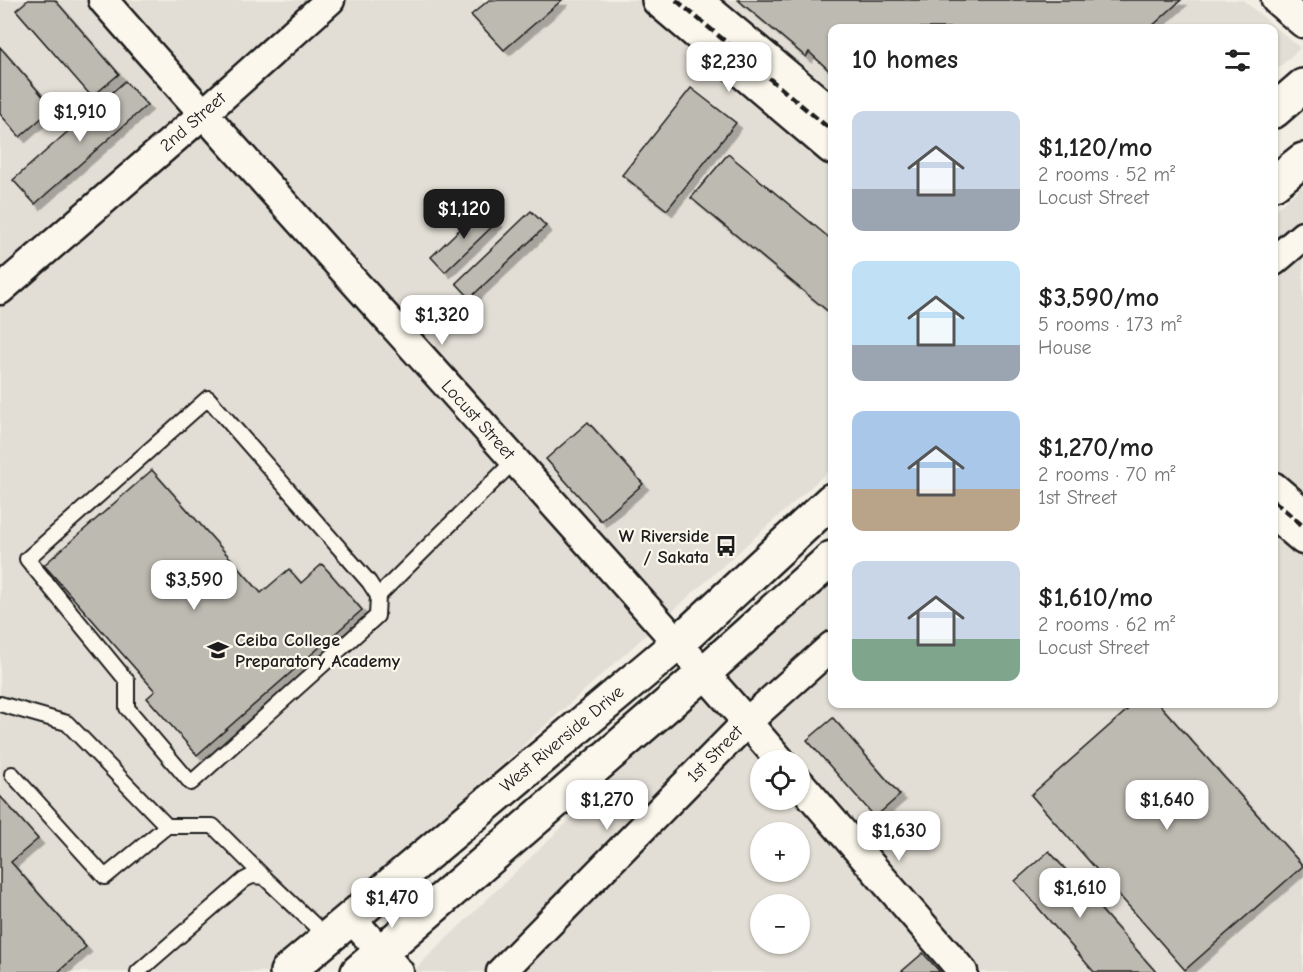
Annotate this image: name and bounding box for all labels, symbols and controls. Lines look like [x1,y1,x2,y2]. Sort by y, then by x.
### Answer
pin: $2,230 [680,42,778,93]
icon: filters [1221,44,1254,77]
text: 10 homes [852,45,958,75]
text: $2,230 [700,50,758,73]
street label: 2nd Street [156,87,231,156]
pin: $1,910 [31,92,129,143]
text: $1,910 [53,100,107,123]
text: $1,120/mo [1038,133,1152,163]
icon: home [900,135,972,207]
text: 2 rooms · 52 m² [1038,163,1175,186]
text: Locust Street [1038,186,1149,209]
pin: $1,120 [415,189,513,240]
text: $1,120 [438,197,490,220]
text: $3,590/mo [1038,283,1159,313]
icon: home [900,285,972,357]
pin: $1,320 [393,295,491,346]
text: $1,320 [415,303,469,326]
text: 5 rooms · 173 m² [1038,313,1182,336]
text: House [1038,336,1092,359]
street label: Locust Street [437,376,520,465]
text: $1,270/mo [1038,433,1154,463]
icon: home [900,435,972,507]
text: 2 rooms · 70 m² [1038,463,1175,486]
text: 1st Street [1038,486,1117,509]
place label: W Riverside / Sakata [619,526,709,568]
bus stop icon: W Riverside / Sakata [714,534,738,558]
pin: $3,590 [145,560,243,611]
text: $3,590 [165,568,223,591]
text: $1,610/mo [1038,583,1153,613]
icon: home [900,585,972,657]
text: 2 rooms · 62 m² [1038,613,1175,636]
place label: Ceiba College Preparatory Academy [235,630,401,672]
text: Locust Street [1038,636,1149,659]
school or university icon: Ceiba College Preparatory Academy [206,638,230,662]
street label: West Riverside Drive [496,681,628,797]
street label: 1st Street [683,721,748,787]
map controls [750,750,810,954]
button: locate [750,750,810,810]
pin: $1,270 [558,780,656,831]
pin: $1,640 [1118,780,1216,831]
text: $1,270 [580,788,634,811]
text: $1,640 [1140,788,1195,811]
pin: $1,630 [850,811,948,862]
text: $1,630 [871,819,927,842]
button: + [750,822,810,882]
pin: $1,610 [1031,868,1129,919]
text: $1,610 [1053,876,1107,899]
pin: $1,470 [343,878,441,929]
text: $1,470 [365,886,419,909]
button: − [750,894,810,954]

